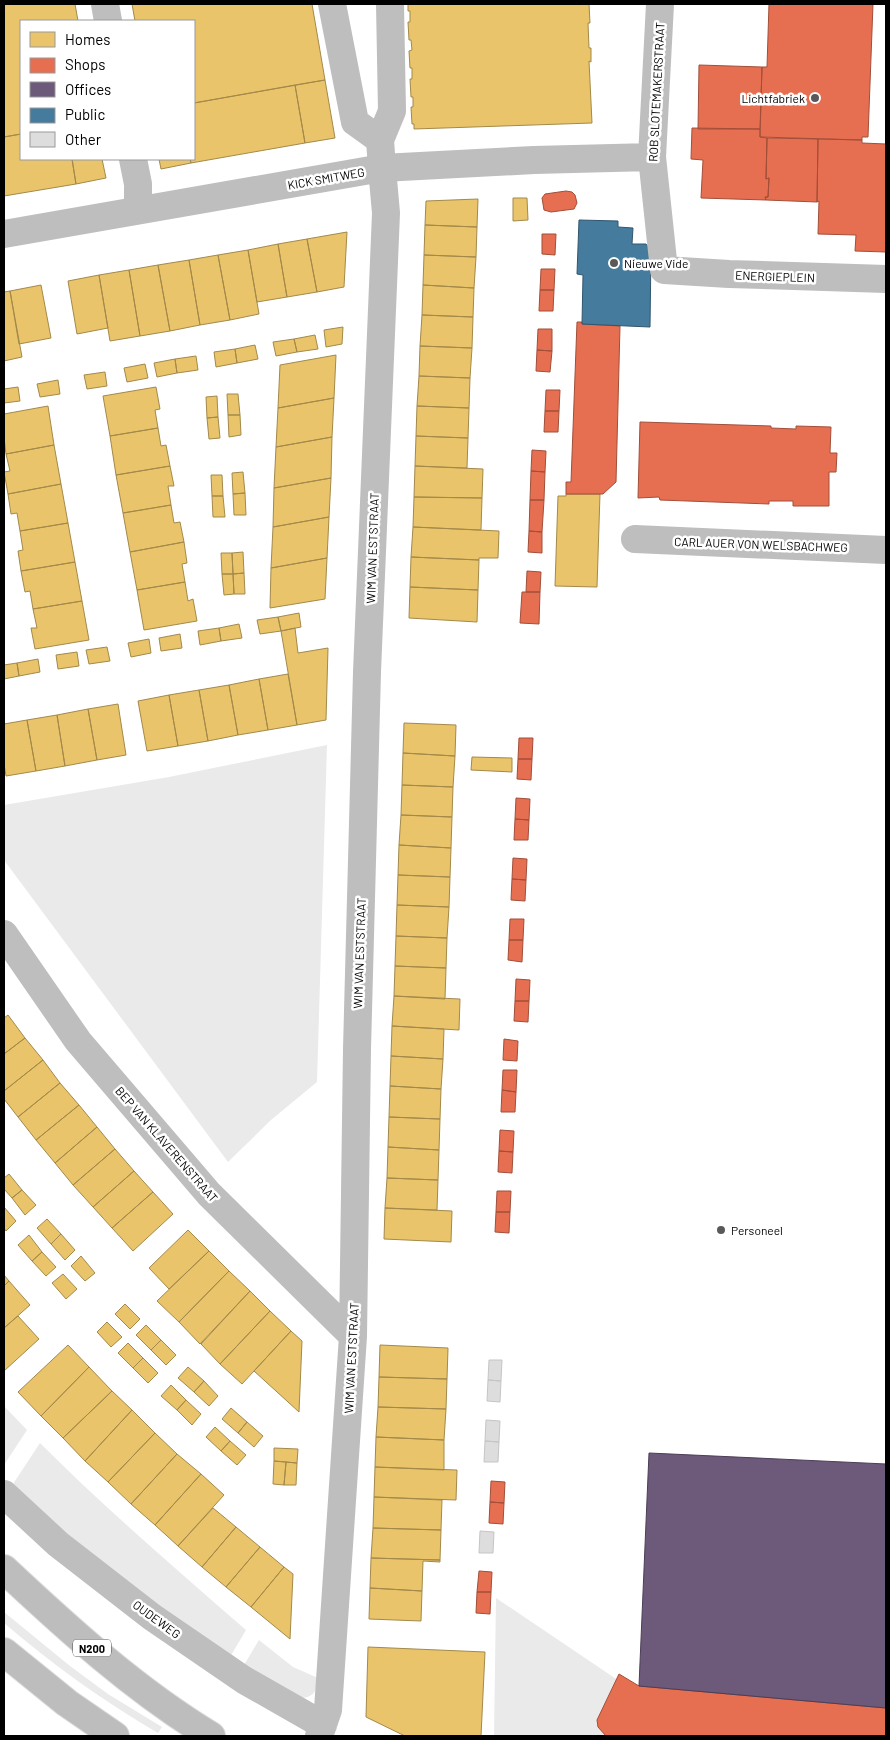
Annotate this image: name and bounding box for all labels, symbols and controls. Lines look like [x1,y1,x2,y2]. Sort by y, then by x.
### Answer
legend [20,20,195,160]
street label: ROB SLOTEMAKERSTRAAT [645,22,667,162]
text: Homes [65,30,110,48]
text: Shops [65,55,105,73]
text: Offices [65,80,111,98]
place label: Lichtfabriek [741,91,805,105]
marker: Lichtfabriek [809,92,821,104]
text: Public [65,105,105,123]
text: Other [65,130,102,148]
street label: KICK SMITWEG [286,164,366,192]
place label: Nieuwe Vide [624,256,688,270]
marker: Nieuwe Vide [608,257,620,269]
street label: ENERGIEPLEIN [735,268,815,284]
street label: WIM VAN ESTSTRAAT [363,492,381,604]
street label: CARL AUER VON WELSBACHWEG [674,534,848,554]
street label: WIM VAN ESTSTRAAT [350,897,368,1009]
street label: BEP VAN KLAVERENSTRAAT [113,1083,221,1205]
place label: Personeel [731,1223,783,1237]
marker: Personeel [715,1224,727,1236]
street label: WIM VAN ESTSTRAAT [341,1302,361,1414]
street label: OUDEWEG [131,1597,183,1641]
road number: N200 [73,1640,111,1656]

